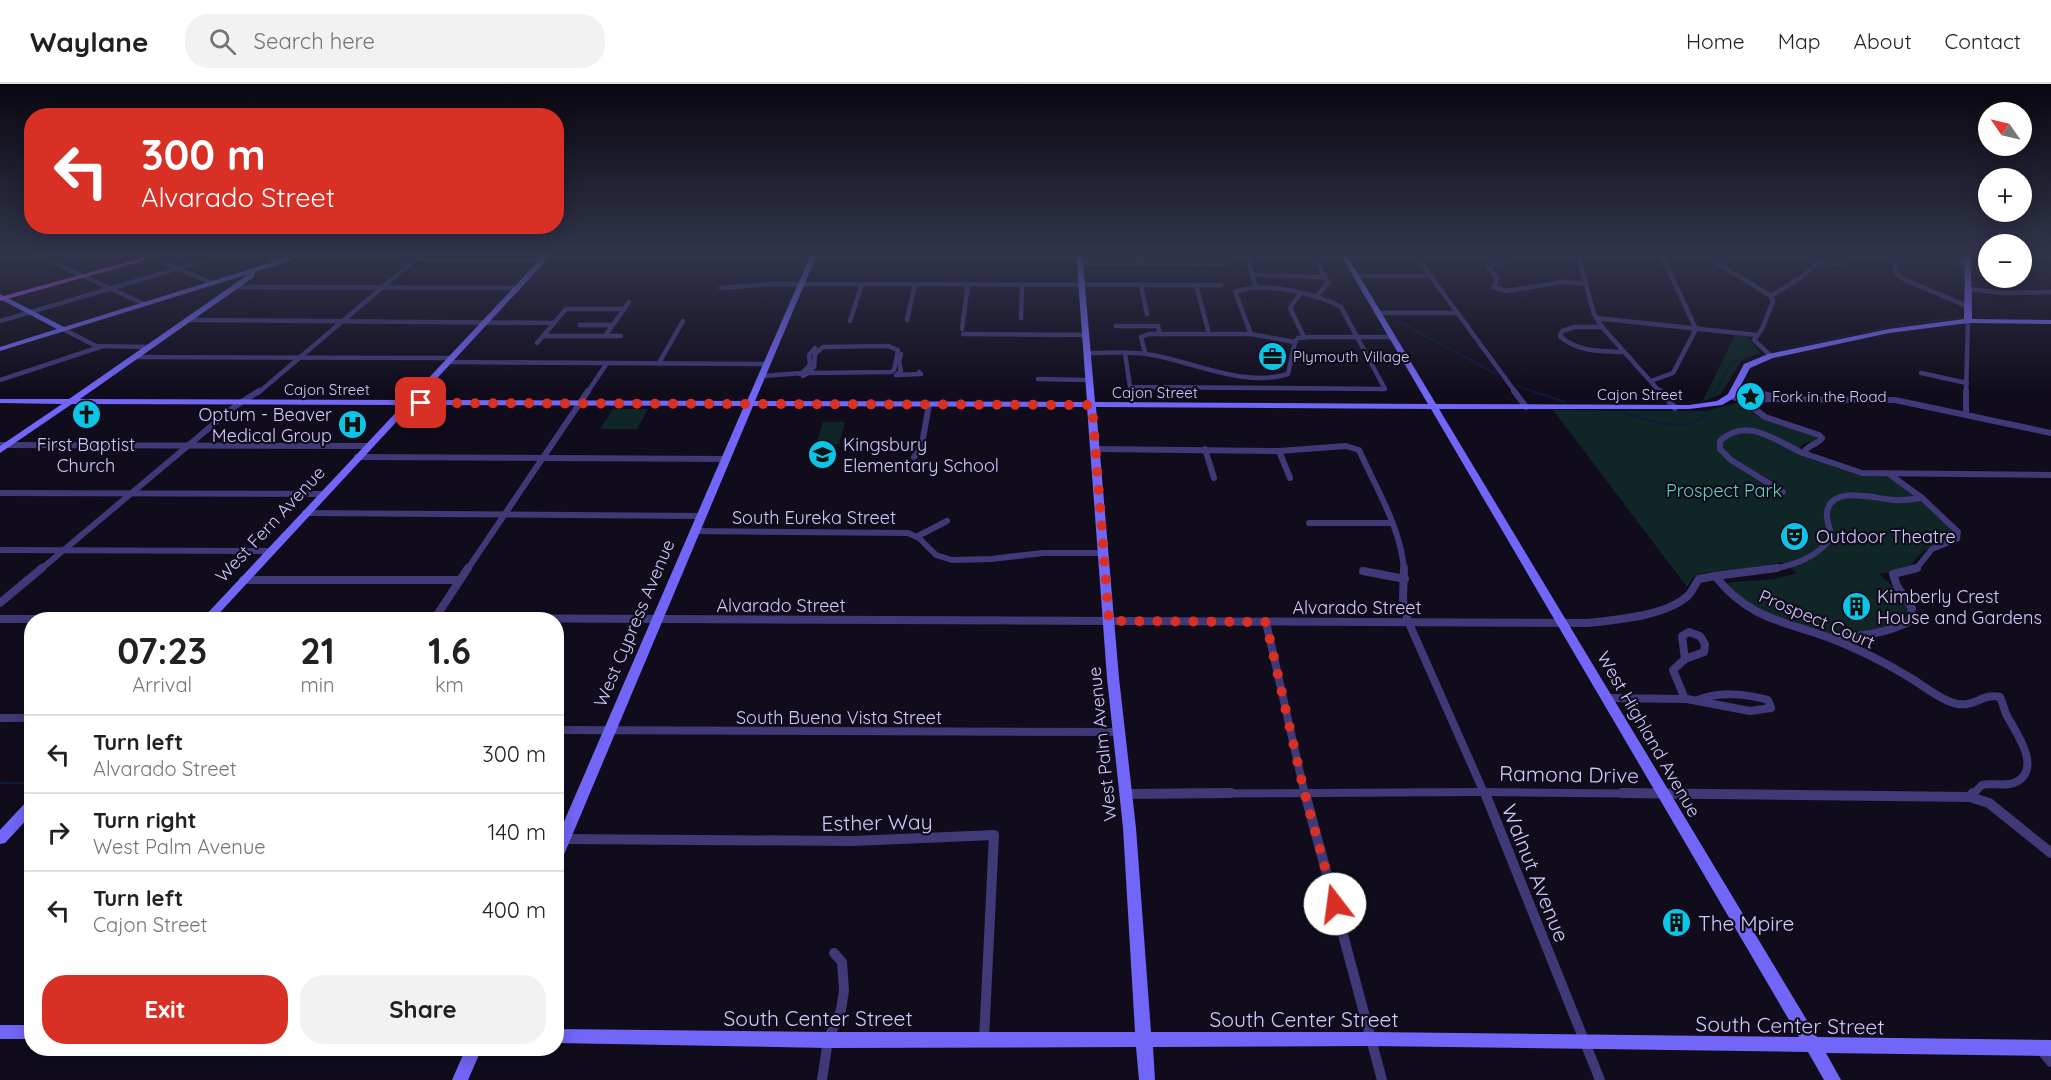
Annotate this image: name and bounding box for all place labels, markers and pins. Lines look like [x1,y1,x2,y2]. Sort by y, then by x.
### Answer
office icon: Plymouth Village [1256,340,1288,372]
place label: Plymouth Village [1293,347,1409,366]
pin [395,377,446,428]
place icon: Fork in the Road [1735,380,1767,412]
place label: Fork in the Road [1772,387,1887,406]
church icon: First Baptist Church [70,399,102,431]
place label: Optum - Beaver Medical Group [199,403,332,447]
hospital icon: Optum - Beaver Medical Group [337,408,369,440]
place label: First Baptist Church [37,433,135,477]
place label: Kingsbury Elementary School [843,433,999,477]
school or university icon: Kingsbury Elementary School [806,438,838,470]
theatre icon: Outdoor Theatre [1779,520,1811,552]
place label: Outdoor Theatre [1816,525,1956,548]
place label: Kimberly Crest House and Gardens [1877,585,2042,629]
building icon: Kimberly Crest House and Gardens [1840,590,1872,622]
building icon: The Mpire [1661,907,1693,939]
place label: The Mpire [1698,910,1794,936]

